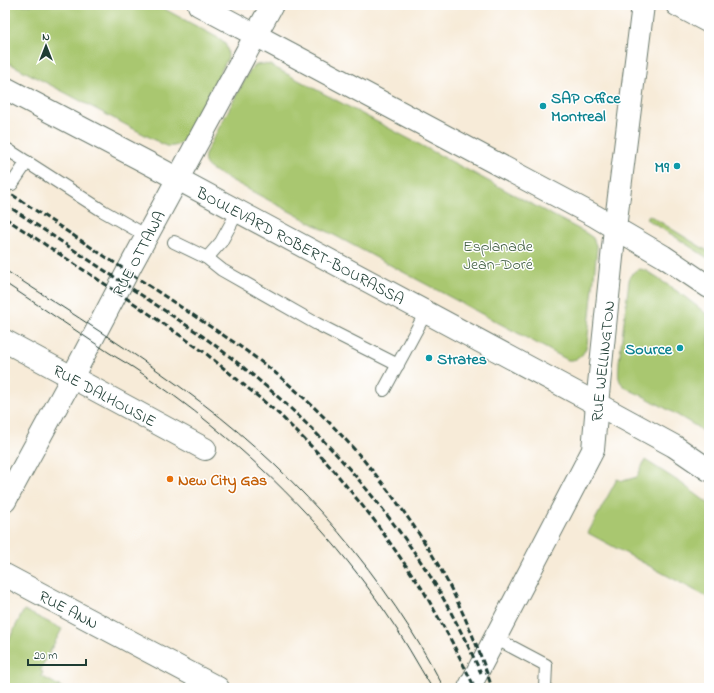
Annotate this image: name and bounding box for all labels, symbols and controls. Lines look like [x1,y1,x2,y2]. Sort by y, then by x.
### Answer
north arrow [26,26,66,66]
text: N [42,29,50,45]
place label: SAP Office Montreal [551,87,621,129]
marker: SAP Office Montreal [538,101,548,111]
place label: M9 [654,156,669,180]
marker: M9 [672,161,682,171]
street label: BOULEVARD ROBERT-BOURASSA [191,181,408,312]
street label: RUE OTTAWA [107,207,172,301]
park label: Esplanade Jean-Doré [463,235,534,277]
street label: RUE WELLINGTON [586,299,622,423]
place label: Source [625,338,673,362]
marker: Source [675,343,685,353]
place label: Strates [437,348,487,372]
marker: Strates [424,353,434,363]
street label: RUE DALHOUSIE [48,359,160,434]
place label: New City Gas [178,469,267,494]
marker: New City Gas [165,474,175,484]
street label: RUE ANN [34,585,102,636]
scale bar [28,641,86,667]
text: 20 m [34,647,57,665]

